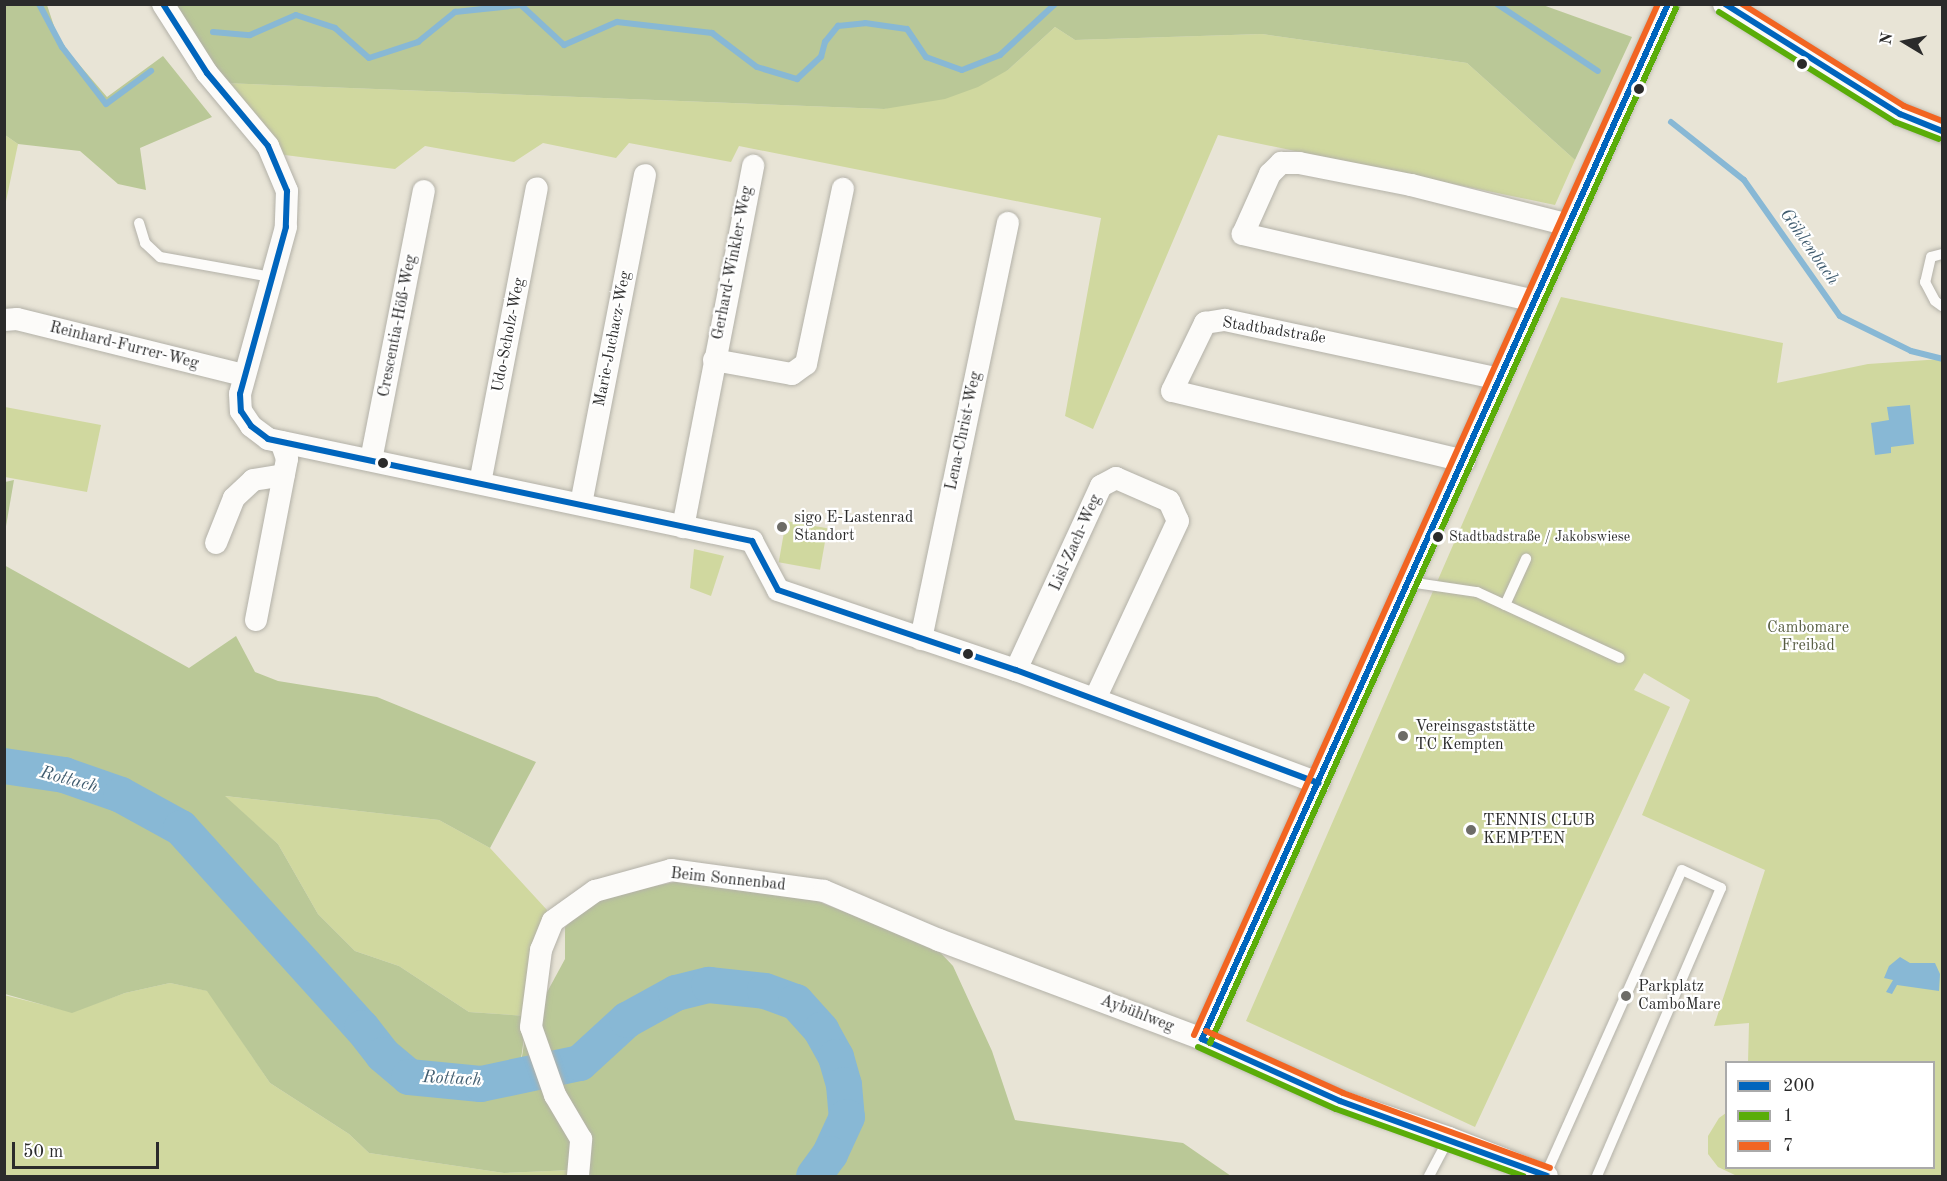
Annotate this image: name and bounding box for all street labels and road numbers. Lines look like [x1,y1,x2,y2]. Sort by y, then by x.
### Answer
street label: Gerhard-Winkler-Weg [709,184,757,342]
street label: Crescentia-Höß-Weg [375,253,421,399]
street label: Marie-Juchacz-Weg [590,270,636,408]
street label: Udo-Scholz-Weg [488,276,530,394]
street label: Stadtbadstraße [1221,313,1327,349]
street label: Reinhard-Furrer-Weg [47,318,201,374]
street label: Lena-Christ-Weg [942,370,986,492]
street label: Lisl-Zach-Weg [1046,492,1106,594]
street label: Beim Sonnenbad [670,864,786,896]
street label: Aybühlweg [1097,991,1177,1037]

